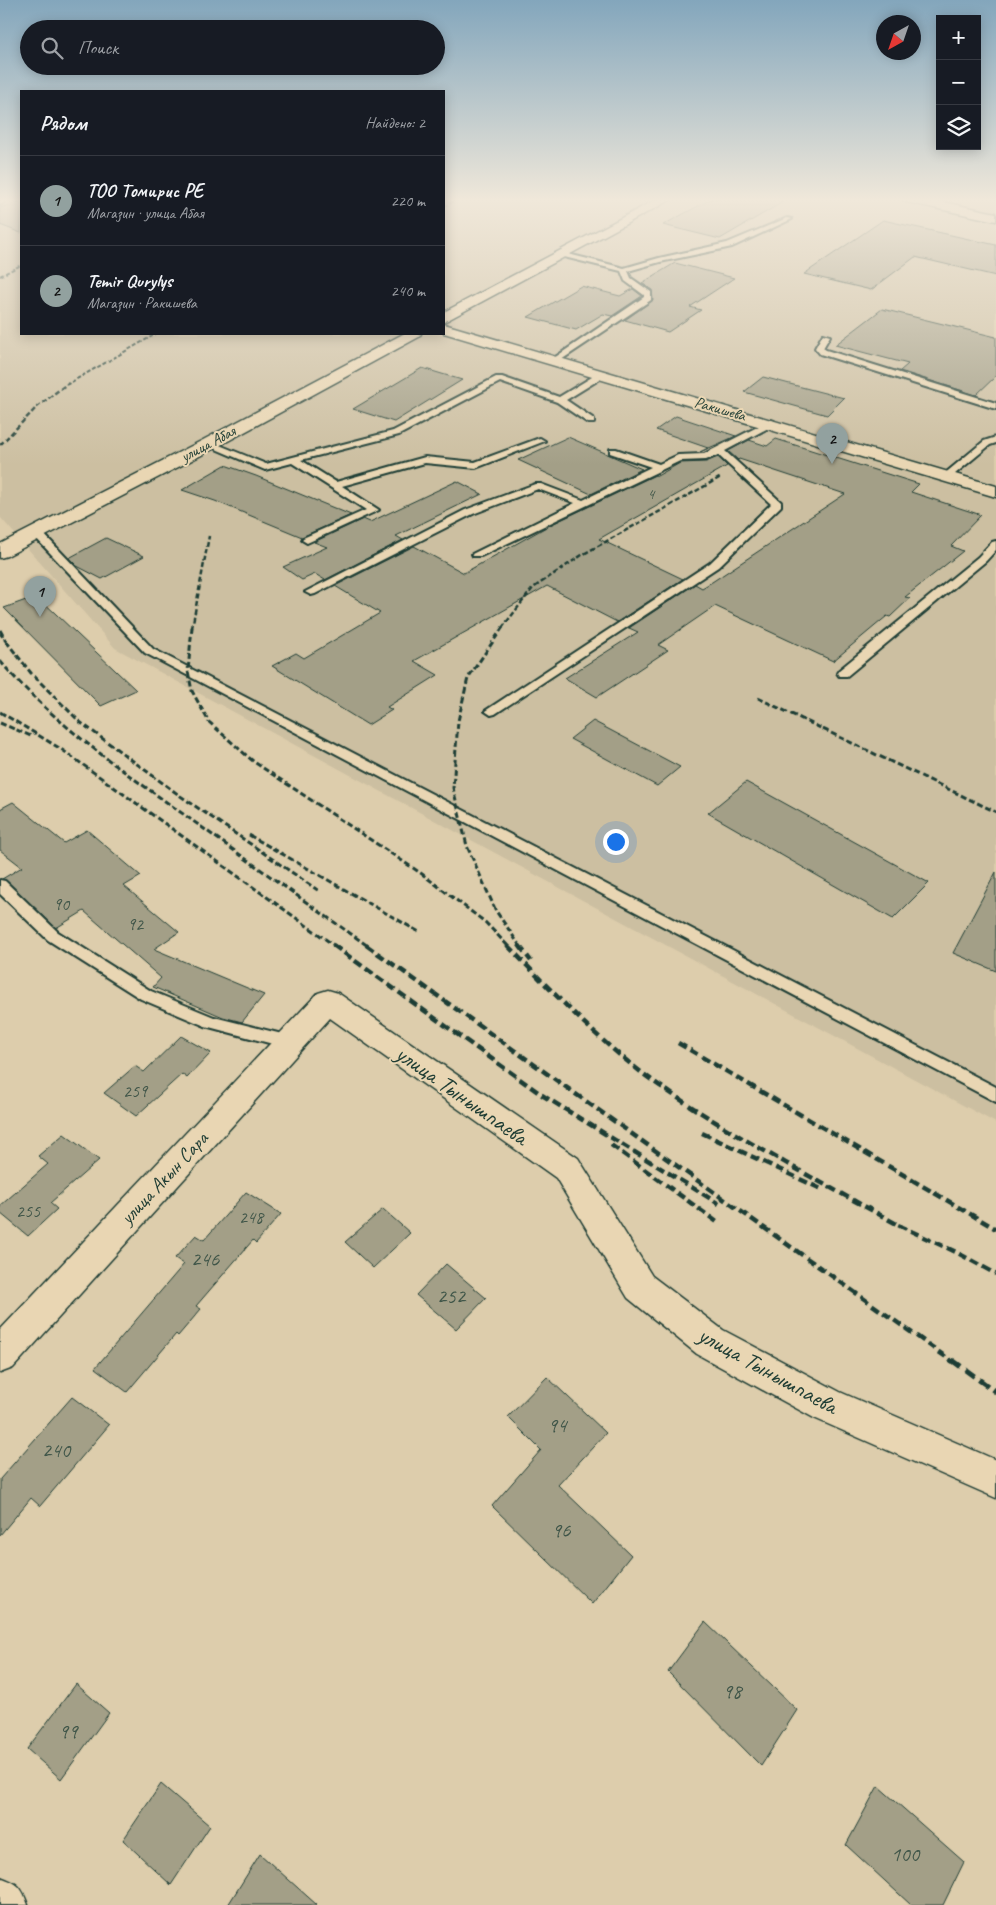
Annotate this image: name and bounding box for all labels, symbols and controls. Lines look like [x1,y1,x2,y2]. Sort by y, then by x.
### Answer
north arrow [876,15,921,60]
map controls [936,15,981,150]
button: + [936,15,981,60]
search box [20,20,445,75]
icon: search [38,34,66,62]
text: Поиск [78,36,118,60]
button: − [936,60,981,105]
button: layers [936,105,981,150]
text: Рядом [40,110,87,136]
text: Найдено: 2 [365,113,425,133]
text: ТОО Томирис РЕ [87,179,203,203]
text: 1 [52,191,60,211]
text: 220 m [391,191,425,211]
text: Магазин · улица Абая [87,203,204,223]
text: Temir Qurylys [87,269,172,293]
text: 2 [52,281,60,301]
text: 240 m [391,281,425,301]
text: Магазин · Ракишева [87,293,197,313]
street label: Ракишева [692,392,749,426]
street label: улица Абая [176,421,240,467]
pin: 2 [816,423,848,464]
house number: 4 [648,485,656,504]
pin: 1 [24,576,56,617]
your location [603,829,629,855]
house number: 90 [53,893,71,915]
house number: 92 [127,913,145,935]
street label: улица Тынышпаева [388,1037,536,1153]
house number: 259 [123,1080,149,1102]
street label: улица Акын Сара [114,1125,215,1230]
house number: 255 [16,1200,41,1222]
house number: 248 [239,1206,265,1228]
house number: 246 [191,1246,220,1272]
house number: 252 [437,1283,467,1309]
street label: улица Тынышпаева [691,1318,845,1422]
house number: 94 [548,1412,569,1438]
house number: 240 [42,1437,72,1463]
house number: 96 [552,1517,571,1543]
house number: 98 [723,1678,744,1704]
house number: 99 [59,1718,79,1744]
house number: 100 [891,1841,921,1867]

